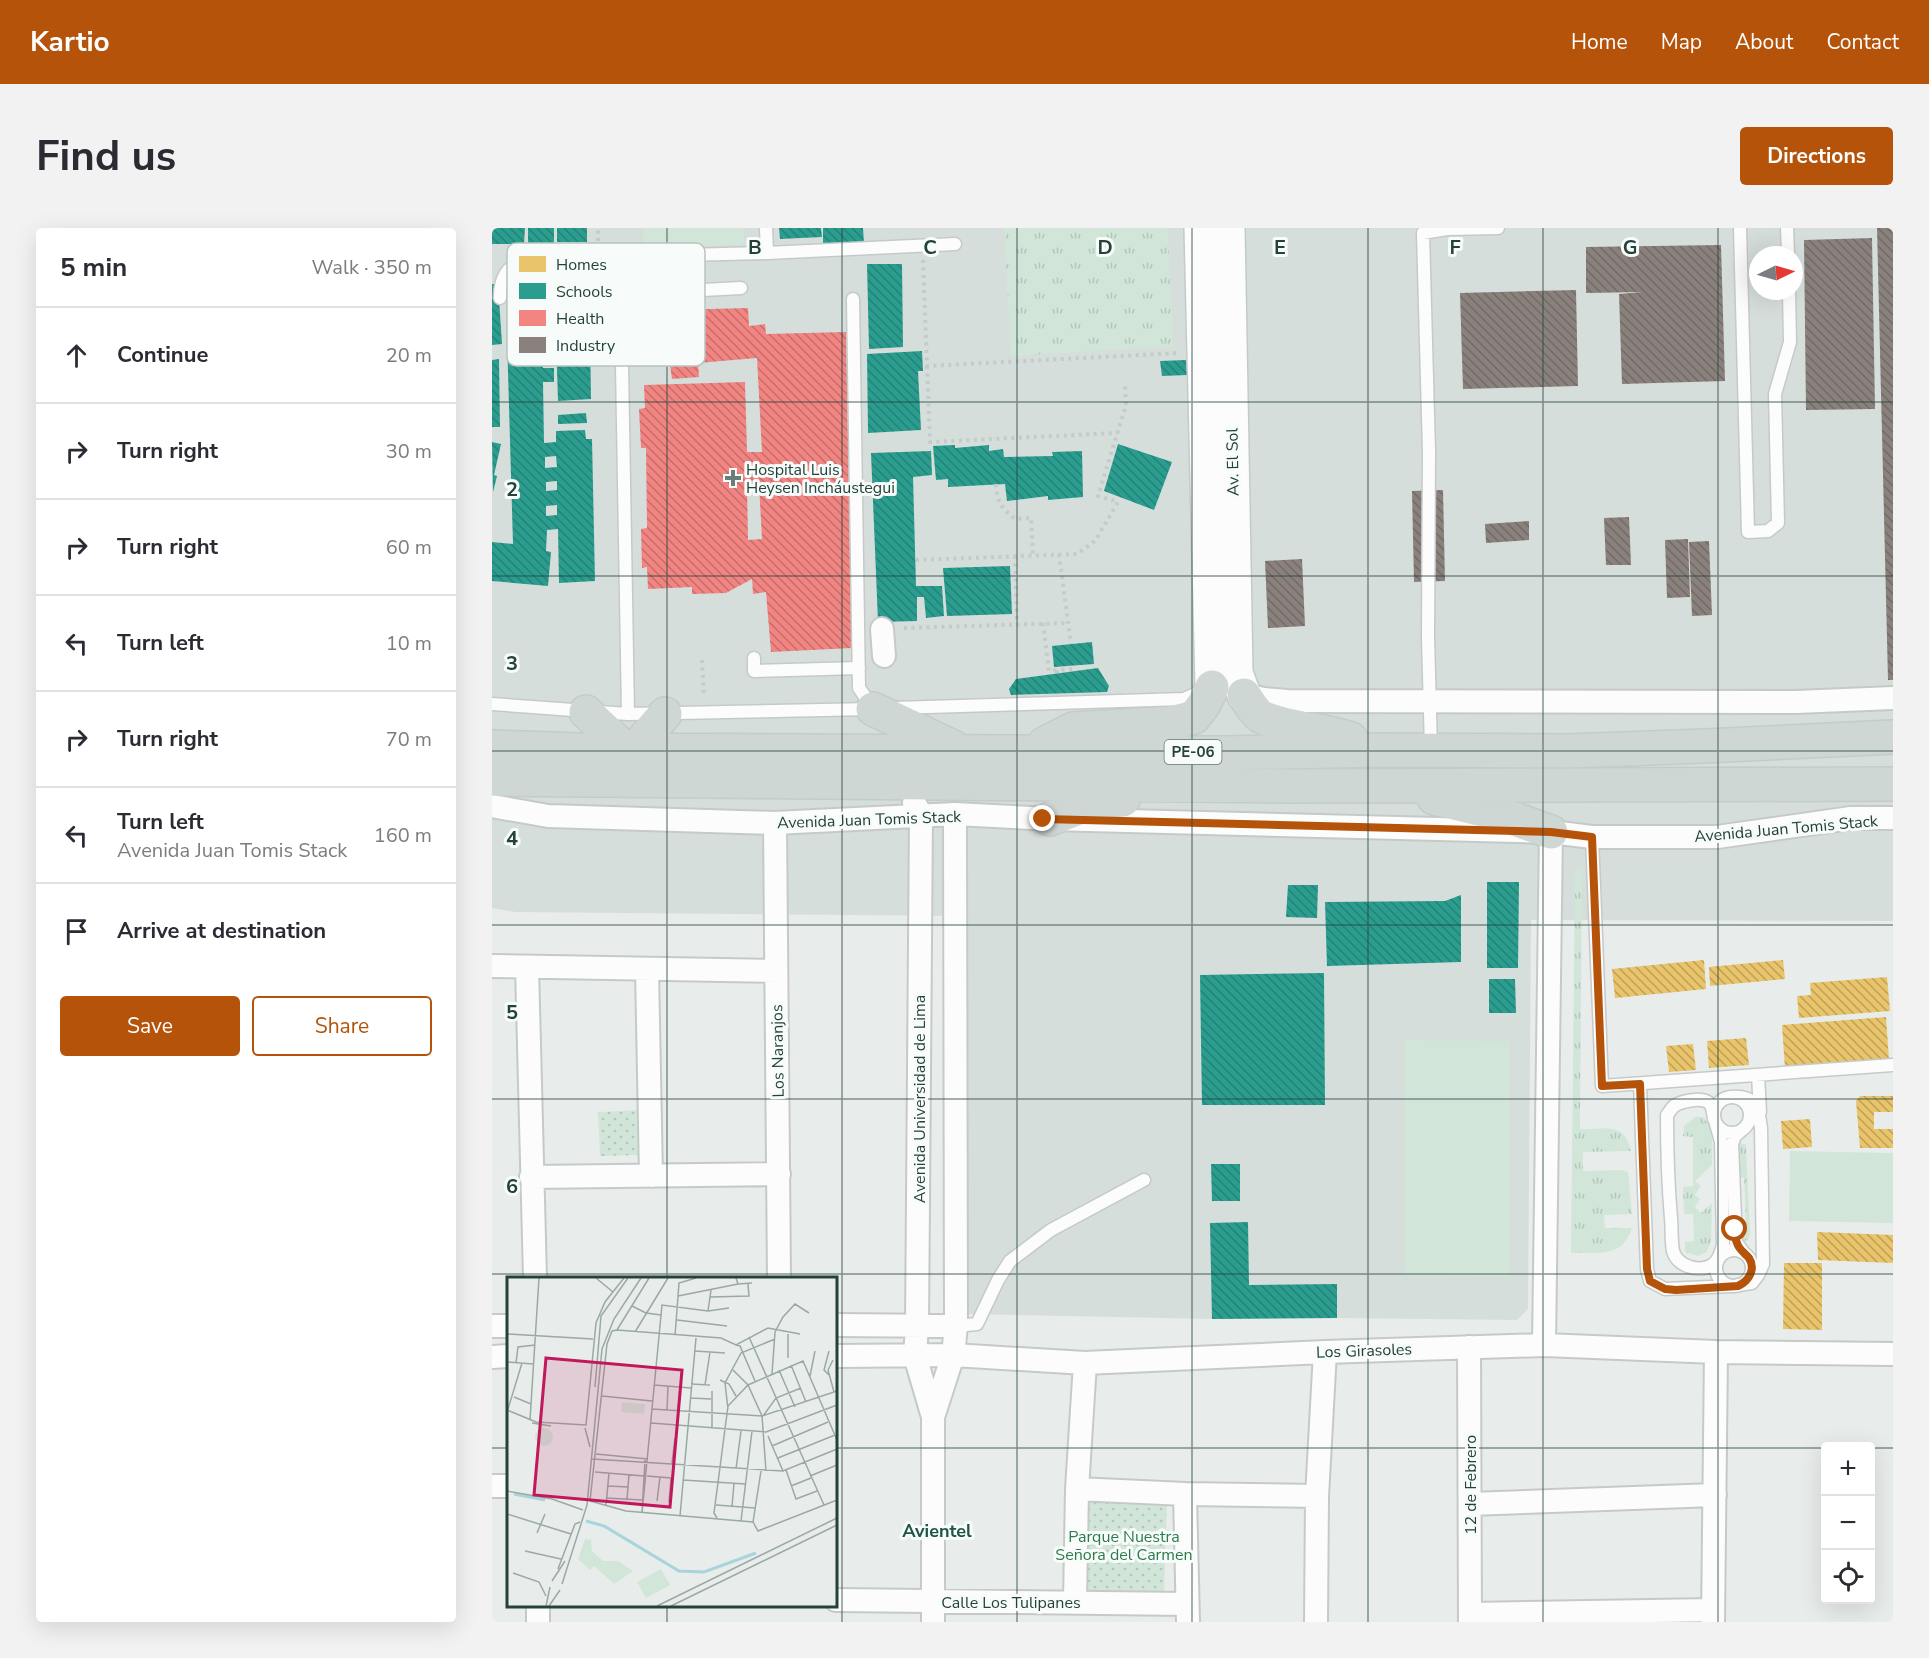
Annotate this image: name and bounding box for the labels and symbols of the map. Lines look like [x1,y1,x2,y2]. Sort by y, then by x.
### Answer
text: B [748,234,762,261]
text: C [923,234,937,261]
text: D [1097,234,1113,261]
text: E [1274,234,1286,261]
text: F [1449,234,1461,261]
text: G [1623,234,1637,261]
legend [507,243,705,366]
north arrow [1749,246,1803,300]
text: Homes [556,254,607,276]
text: Schools [556,281,612,303]
text: Health [556,308,604,330]
text: Industry [556,335,616,357]
street label: Av. El Sol [1221,427,1245,496]
place label: Hospital Luis Heysen Incháustegui [746,459,895,499]
marker: Hospital Luis Heysen Incháustegui [724,469,742,487]
text: 2 [506,476,518,503]
text: 3 [506,650,518,677]
road number: PE-06 [1164,740,1222,764]
route end [1029,805,1055,831]
street label: Avenida Juan Tomis Stack [777,806,962,834]
street label: Avenida Juan Tomis Stack [1693,810,1880,848]
text: 4 [506,825,518,852]
street label: Avenida Universidad de Lima [909,995,931,1203]
text: 5 [506,999,518,1026]
street label: Los Naranjos [766,1004,790,1098]
text: 6 [506,1173,518,1200]
route start [1721,1215,1747,1241]
inset map [507,1277,837,1607]
street label: Los Girasoles [1316,1338,1413,1364]
street label: 12 de Febrero [1460,1435,1482,1535]
district label: Avientel [902,1519,972,1543]
park label: Parque Nuestra Señora del Carmen [1055,1526,1193,1566]
street label: Calle Los Tulipanes [941,1592,1081,1614]

